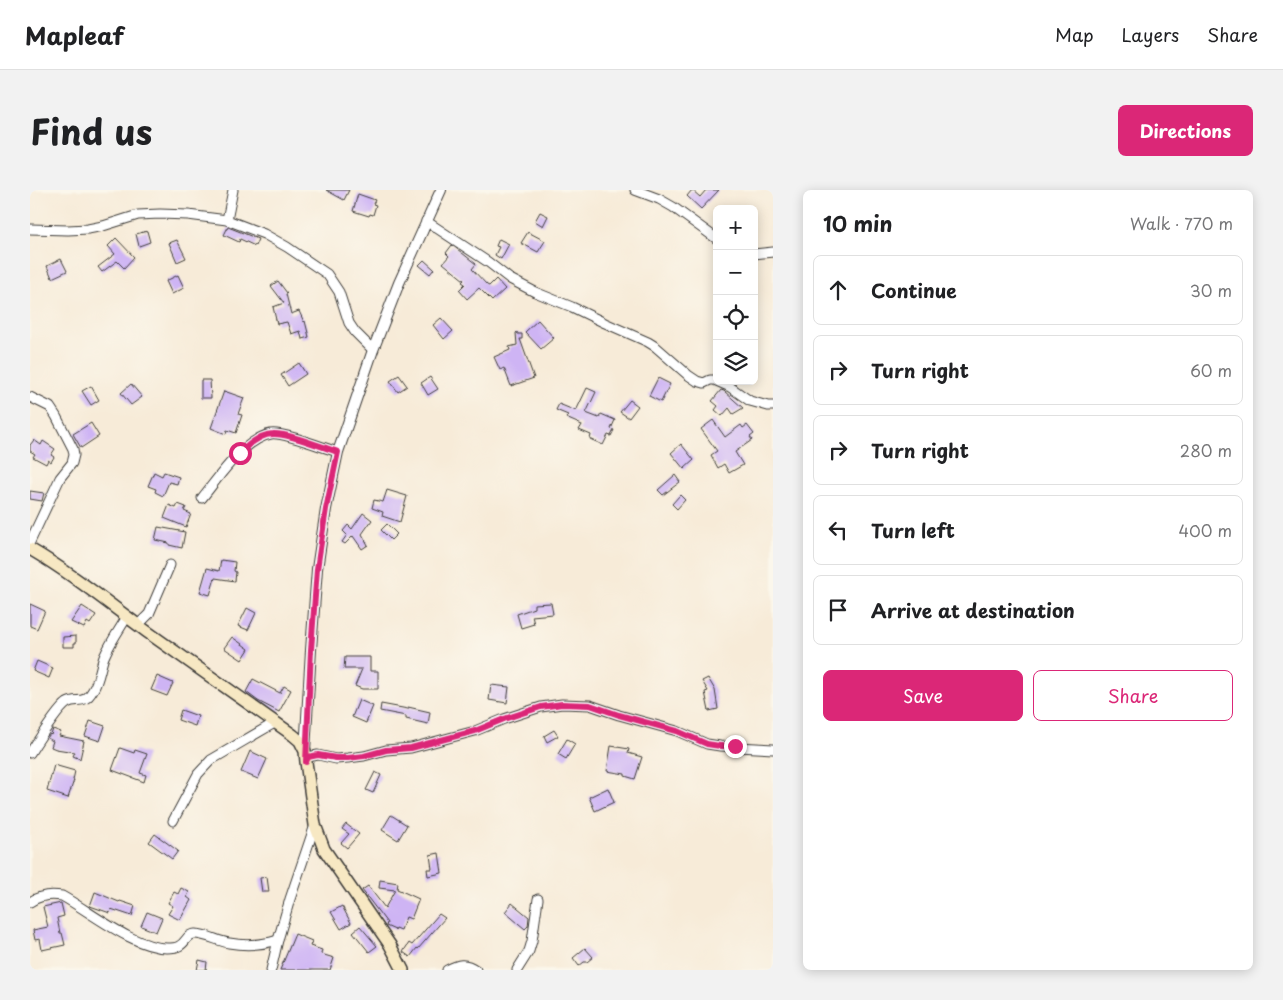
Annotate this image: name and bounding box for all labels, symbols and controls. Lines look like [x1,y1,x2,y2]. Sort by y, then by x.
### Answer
text: Mapleaf [25,17,124,53]
text: Map [1055,21,1094,48]
text: Layers [1122,21,1179,48]
text: Share [1207,21,1258,48]
text: Find us [30,104,152,157]
button: Directions [1118,105,1253,156]
map controls [713,205,758,385]
button: + [713,205,758,250]
text: 10 min [823,207,893,239]
text: Walk · 770 m [1130,211,1233,235]
button: − [713,250,758,295]
icon: ahead [824,276,852,304]
text: Continue [871,276,957,304]
text: 30 m [1190,278,1232,302]
button: locate [713,295,758,340]
button: layers [713,340,758,385]
icon: right [824,356,852,384]
text: Turn right [871,356,969,384]
text: 60 m [1190,358,1232,382]
icon: right [824,436,852,464]
text: Turn right [871,436,969,464]
text: 280 m [1180,438,1232,462]
route start [229,442,252,465]
icon: left [824,516,852,544]
text: Turn left [871,516,955,544]
text: 400 m [1179,518,1232,542]
icon: arrive [824,596,852,624]
text: Arrive at destination [871,596,1075,624]
button: Save [823,670,1023,721]
button: Share [1033,670,1233,721]
route end [724,735,747,758]

